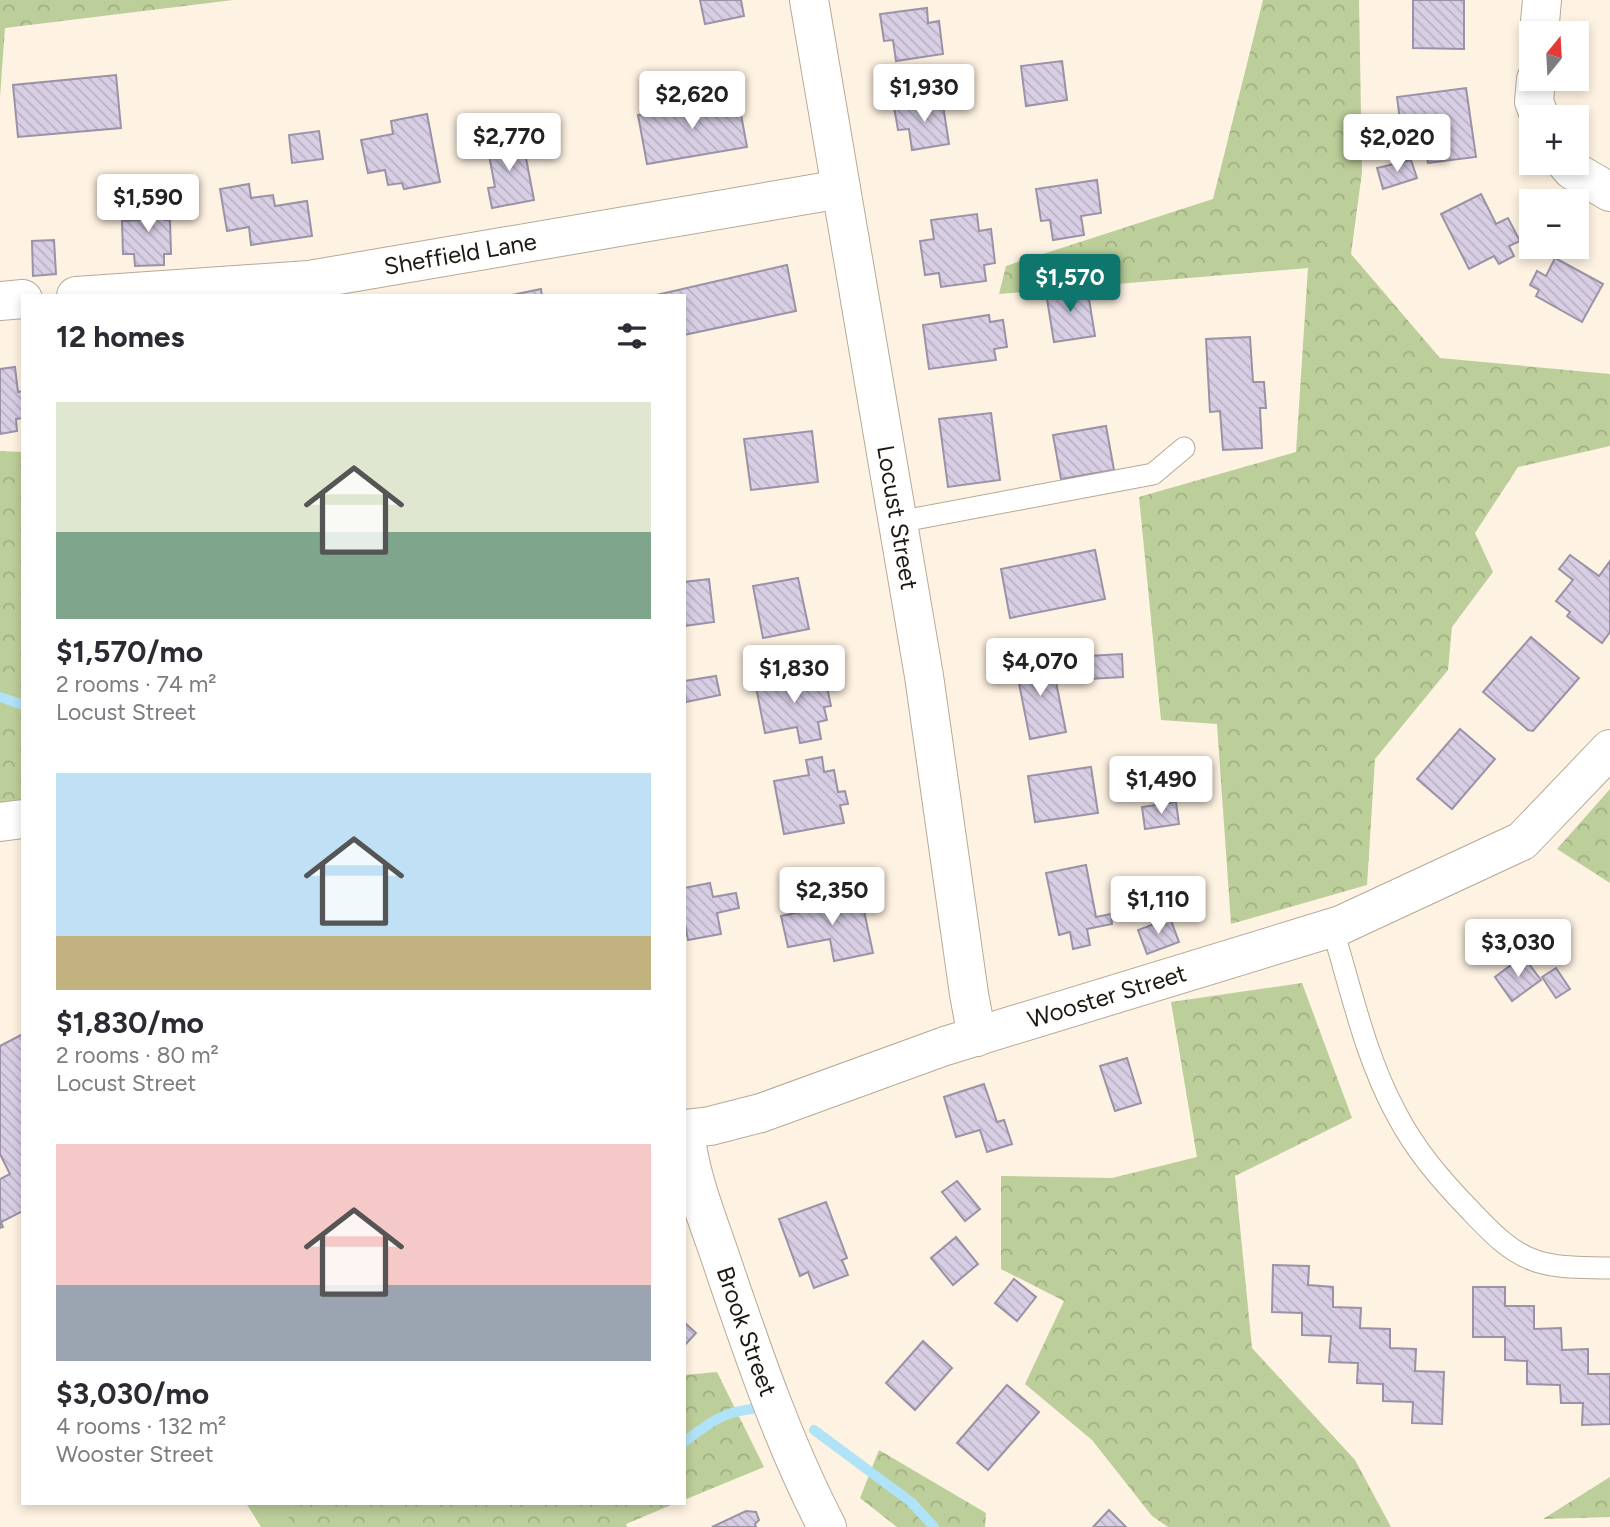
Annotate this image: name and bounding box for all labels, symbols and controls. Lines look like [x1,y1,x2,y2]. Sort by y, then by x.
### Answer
north arrow [1519,21,1589,91]
map controls [1519,21,1589,259]
pin: $1,930 [867,64,981,124]
pin: $2,620 [635,72,749,131]
text: $1,930 [889,73,959,101]
text: $2,620 [655,80,729,108]
button: + [1519,105,1589,175]
pin: $2,770 [452,114,566,173]
pin: $2,020 [1340,114,1454,174]
text: $2,770 [473,122,545,150]
text: $2,020 [1359,123,1435,151]
pin: $1,590 [91,174,205,234]
text: $1,590 [113,183,183,211]
button: − [1519,189,1589,259]
street label: Sheffield Lane [382,226,539,281]
pin: $1,570 [1013,254,1127,314]
text: $1,570 [1035,263,1105,291]
icon: filters [613,317,651,355]
text: 12 homes [56,318,184,355]
street label: Locust Street [871,443,924,592]
icon: home [291,447,417,573]
text: $1,570/mo [56,633,203,670]
pin: $4,070 [983,638,1097,698]
pin: $1,830 [737,646,851,705]
text: $4,070 [1002,647,1078,675]
text: $1,830 [759,654,829,682]
text: 2 rooms · 74 m² [56,670,217,698]
text: Locust Street [56,698,196,726]
pin: $1,490 [1104,756,1218,816]
text: $1,490 [1125,765,1197,793]
icon: home [291,818,417,944]
pin: $2,350 [775,867,889,927]
text: $2,350 [795,876,869,904]
pin: $1,110 [1101,876,1215,936]
text: $1,110 [1127,885,1189,913]
pin: $3,030 [1461,920,1575,979]
text: $3,030 [1481,928,1555,956]
street label: Wooster Street [1024,958,1190,1034]
text: $1,830/mo [56,1004,204,1041]
text: 2 rooms · 80 m² [56,1041,219,1069]
text: Locust Street [56,1069,196,1097]
icon: home [291,1189,417,1315]
street label: Brook Street [711,1263,783,1400]
text: $3,030/mo [56,1375,209,1412]
text: 4 rooms · 132 m² [56,1412,226,1440]
text: Wooster Street [56,1440,214,1468]

